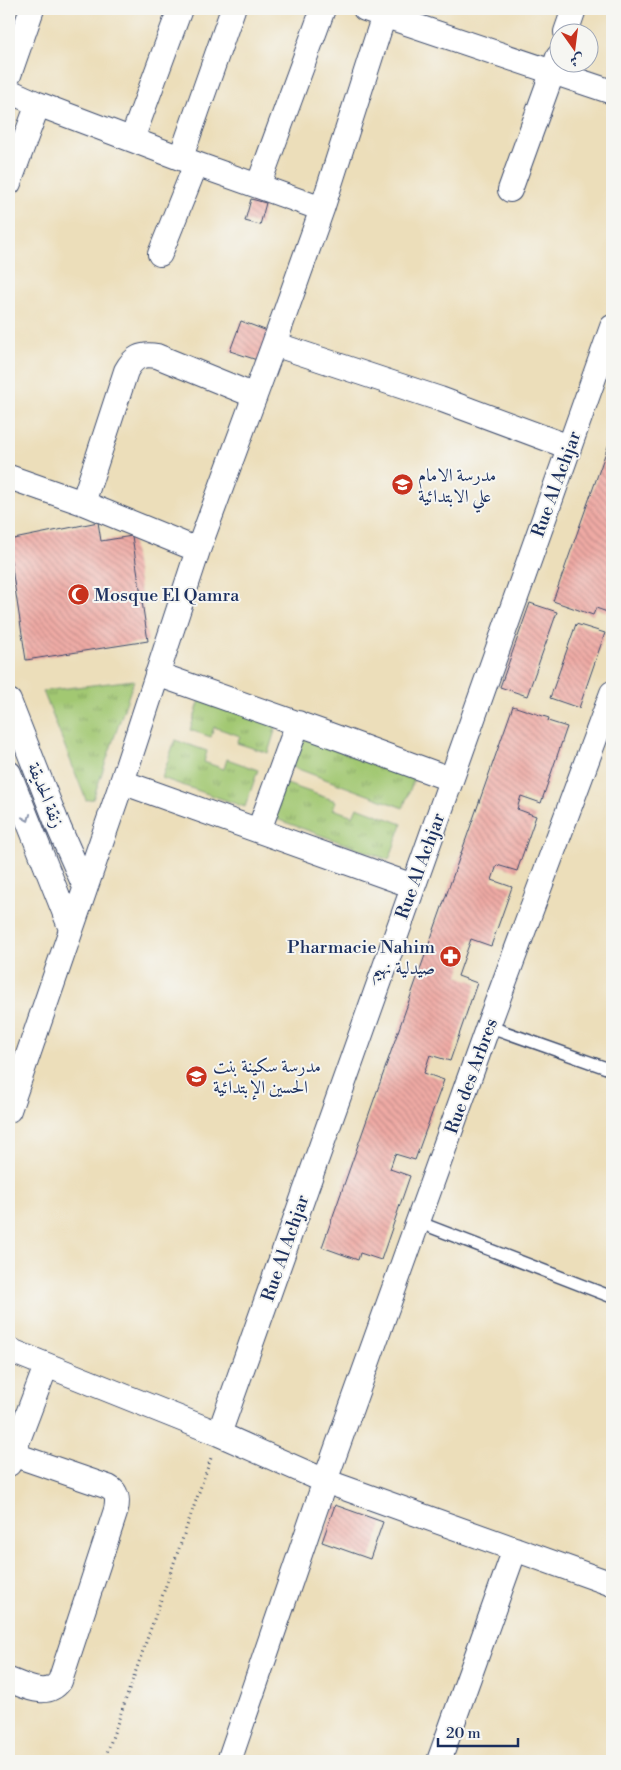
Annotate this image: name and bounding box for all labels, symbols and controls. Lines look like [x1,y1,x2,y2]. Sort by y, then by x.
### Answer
north arrow [548,22,598,72]
text: ش [568,49,586,70]
street label: Rue Al Achjar [527,428,586,540]
place label: مدرسة الامام علي الابتدائية [418,464,496,513]
school or university icon: مدرسة الامام علي الابتدائية [390,473,414,497]
mosque icon: Mosque El Qamra [66,583,90,607]
place label: Mosque El Qamra [94,584,240,607]
street label: زنقة الحديقة [22,759,69,831]
street label: Rue Al Achjar [391,810,450,922]
one-way arrow [20,813,31,822]
place label: Pharmacie Nahim صيدلية نهيم [287,936,435,986]
pharmacy icon: Pharmacie Nahim صيدلية نهيم [439,945,463,969]
street label: Rue des Arbres [440,1015,503,1137]
place label: مدرسة سكينة بنت الحسين الإبتدائية [213,1055,321,1100]
school or university icon: مدرسة سكينة بنت الحسين الإبتدائية [185,1064,209,1088]
street label: Rue Al Achjar [256,1192,315,1304]
scale bar [438,1715,518,1747]
text: 20 m [446,1724,481,1743]

